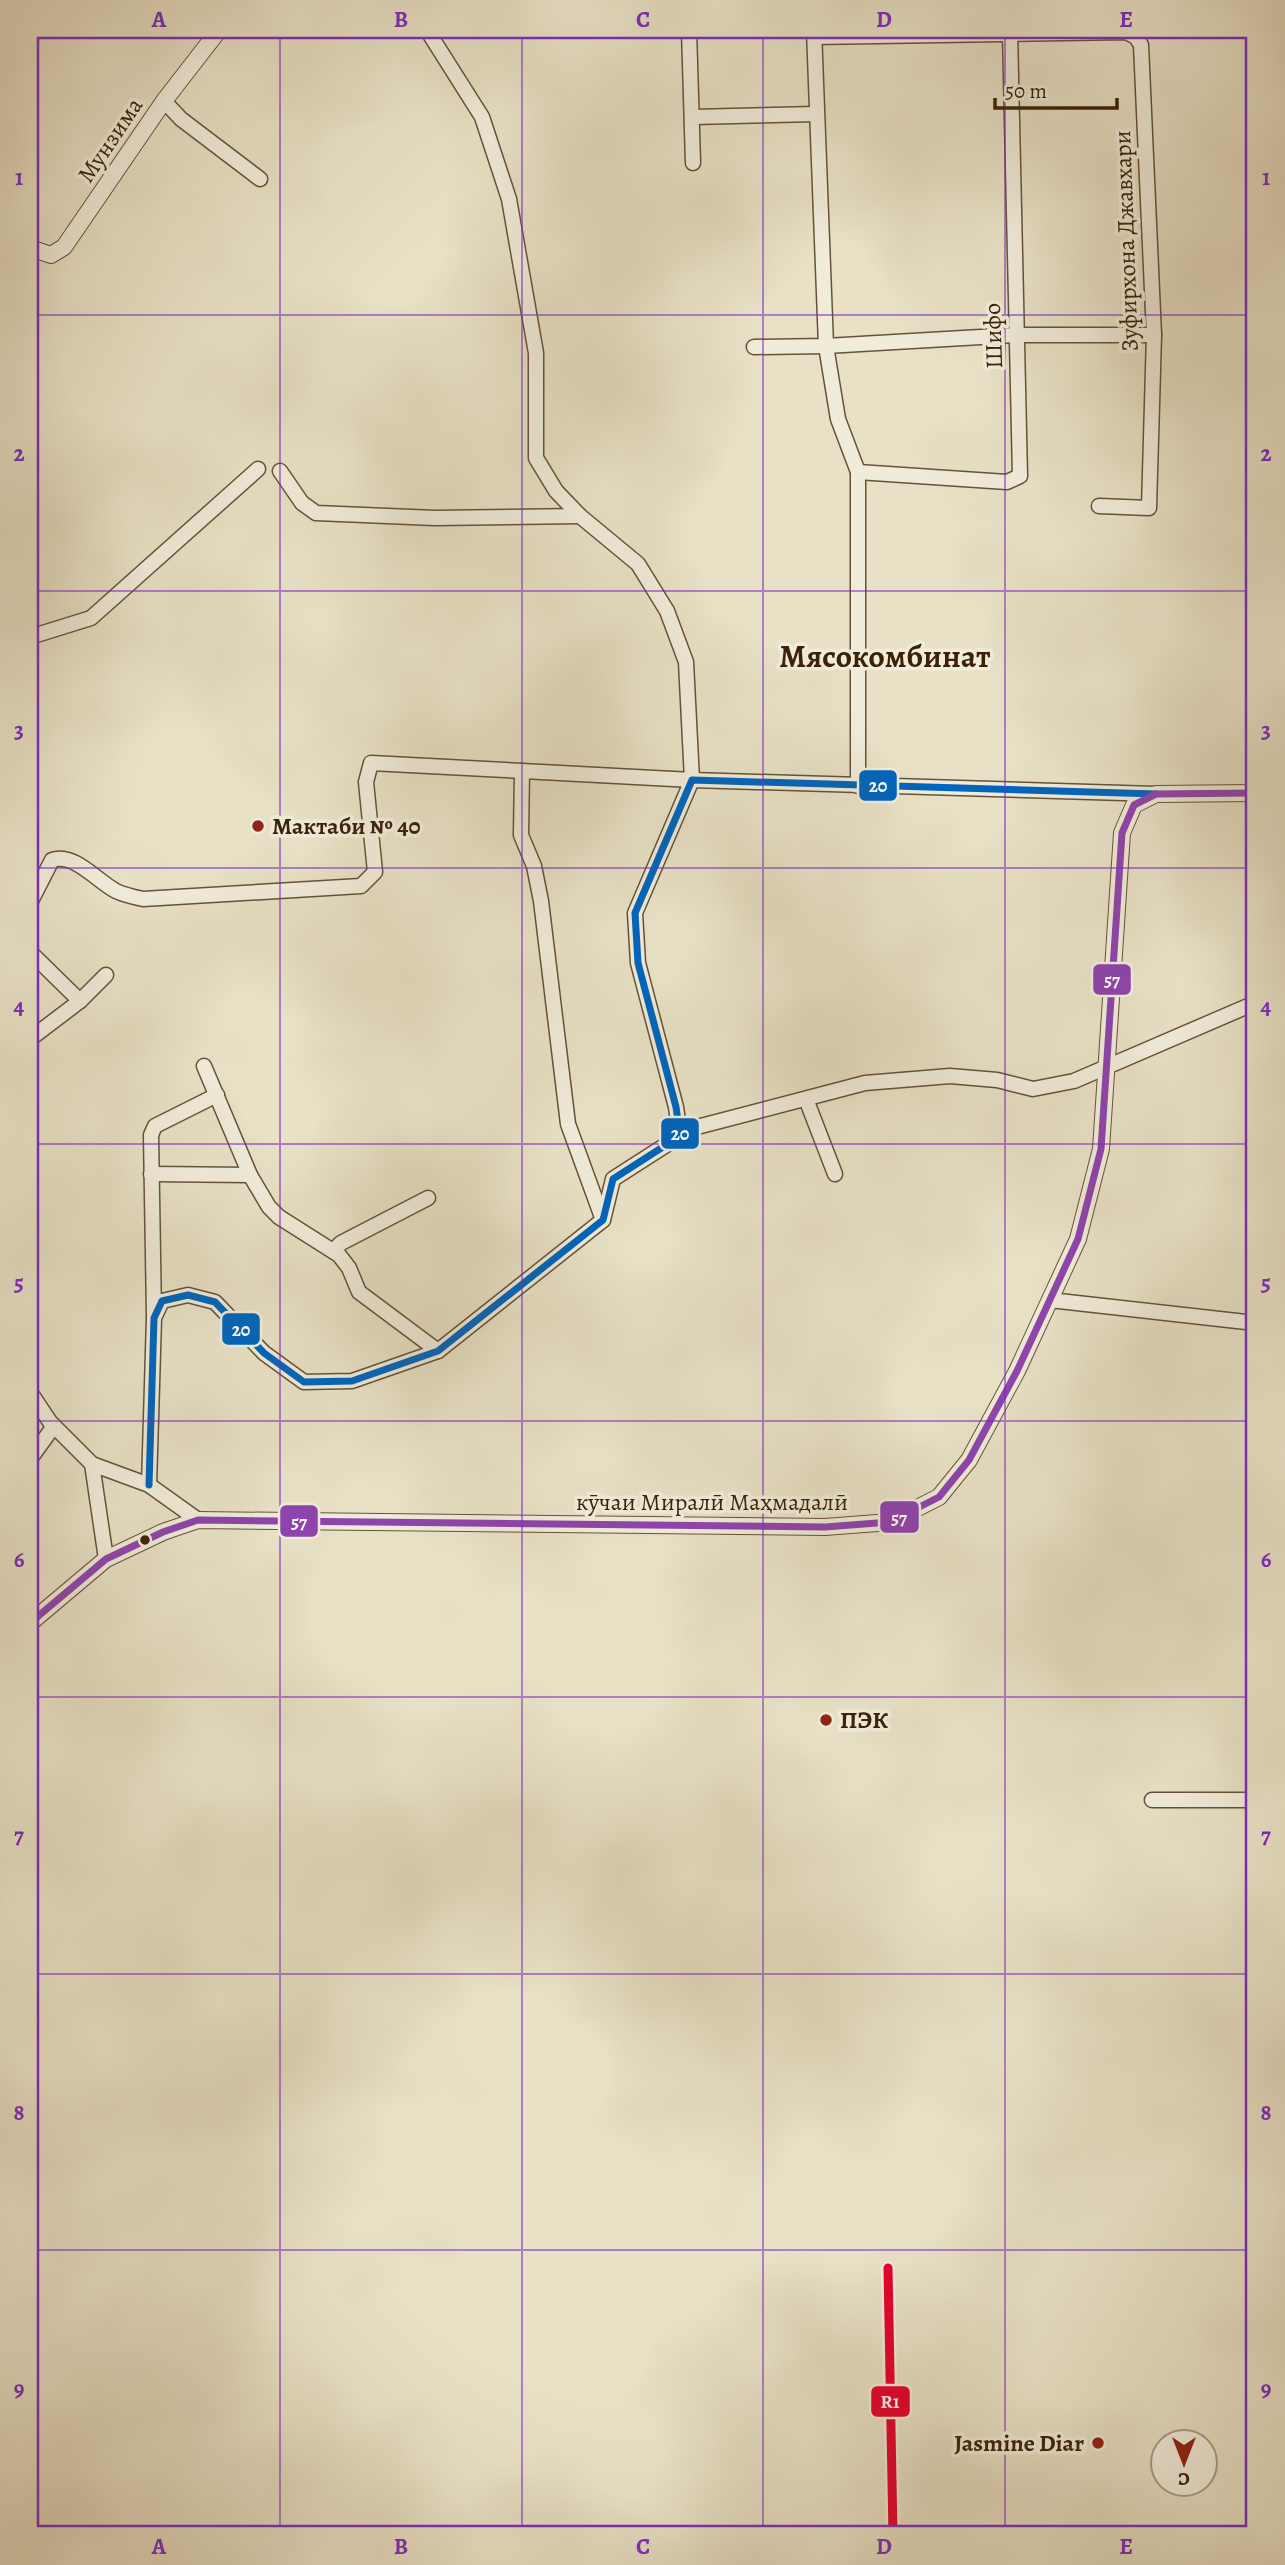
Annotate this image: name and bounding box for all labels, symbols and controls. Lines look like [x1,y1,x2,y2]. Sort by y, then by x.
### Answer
text: A [151,4,167,35]
text: B [394,4,408,35]
text: C [636,4,650,35]
text: D [876,4,892,35]
text: E [1119,4,1133,35]
scale bar [995,66,1117,110]
text: 50 m [1005,77,1047,105]
street label: Мунзима [70,91,150,189]
street label: Зуфирхона Джавхари [1106,130,1146,352]
text: 1 [15,162,23,193]
text: 1 [1262,162,1270,193]
street label: Шифо [976,302,1010,370]
text: 2 [13,438,25,469]
text: 2 [1260,438,1272,469]
district label: Мясокомбинат [779,634,991,678]
text: 3 [14,715,24,746]
text: 3 [1261,715,1271,746]
line badge: 20 [858,769,898,802]
text: 20 [869,773,888,799]
place label: Мактаби № 40 [272,810,421,842]
marker: Мактаби № 40 [250,818,266,834]
line badge: 57 [1092,963,1132,996]
text: 57 [1104,967,1121,993]
text: 4 [14,991,25,1022]
text: 4 [1261,991,1272,1022]
line badge: 20 [660,1117,700,1150]
text: 20 [671,1121,690,1147]
text: 5 [14,1267,24,1298]
text: 5 [1261,1267,1271,1298]
line badge: 20 [221,1312,261,1346]
text: 20 [232,1317,251,1343]
street label: кӯчаи Миралӣ Маҳмадалӣ [576,1486,848,1518]
line badge: 57 [879,1500,920,1534]
line badge: 57 [279,1504,319,1538]
text: 57 [891,1505,908,1531]
text: 57 [291,1509,308,1535]
unlabelled marker [138,1533,152,1547]
text: 6 [14,1544,25,1575]
text: 6 [1261,1544,1272,1575]
place label: ПЭК [840,1704,888,1736]
marker: ПЭК [818,1712,834,1728]
text: 7 [14,1820,24,1851]
text: 7 [1261,1820,1271,1851]
text: 8 [13,2097,25,2128]
text: 8 [1260,2097,1272,2128]
text: 9 [14,2373,24,2404]
text: 9 [1261,2373,1271,2404]
line badge: R1 [870,2385,911,2418]
text: R1 [881,2389,900,2415]
place label: Jasmine Diar [954,2427,1084,2459]
north arrow [1148,2428,1218,2498]
marker: Jasmine Diar [1090,2435,1106,2451]
text: С [1178,2466,1190,2492]
text: A [151,2531,167,2562]
text: B [394,2531,408,2562]
text: C [636,2531,650,2562]
text: D [876,2531,892,2562]
text: E [1119,2531,1133,2562]

